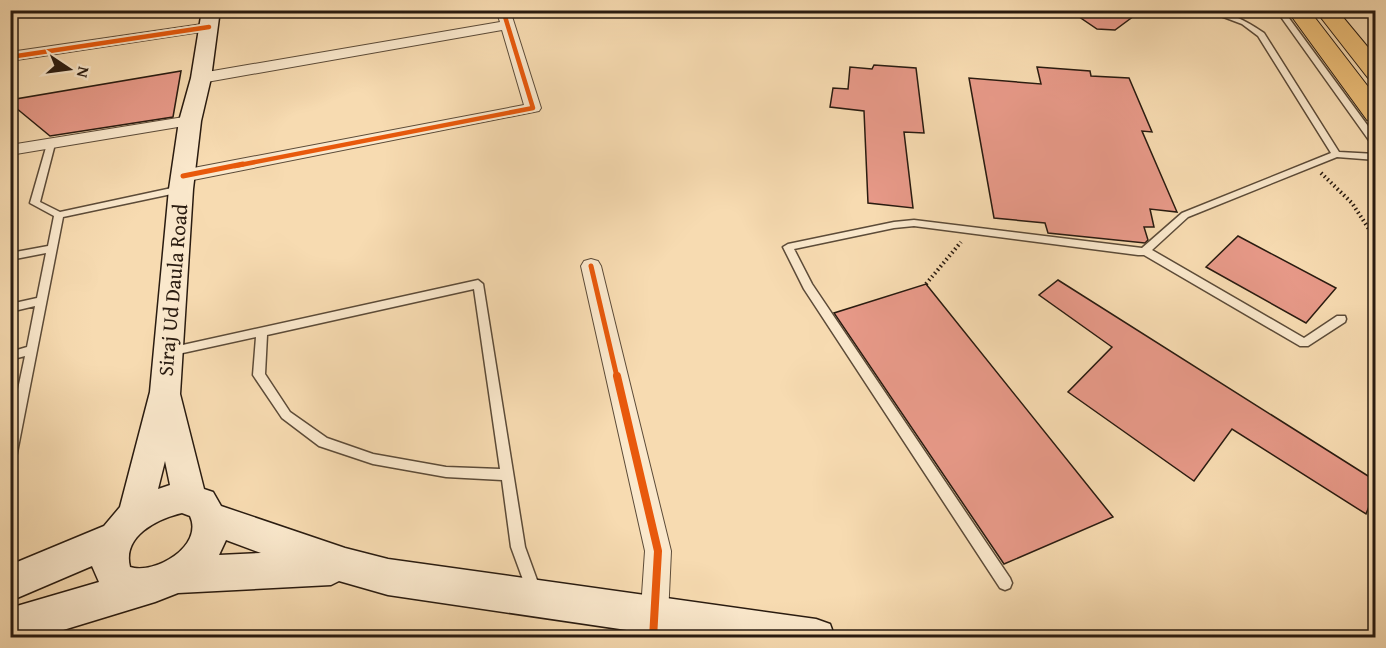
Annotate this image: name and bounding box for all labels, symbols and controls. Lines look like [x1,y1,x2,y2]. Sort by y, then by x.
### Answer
north arrow [39,39,99,99]
text: N [71,64,97,81]
street label: Siraj Ud Daula Road [150,202,196,377]

